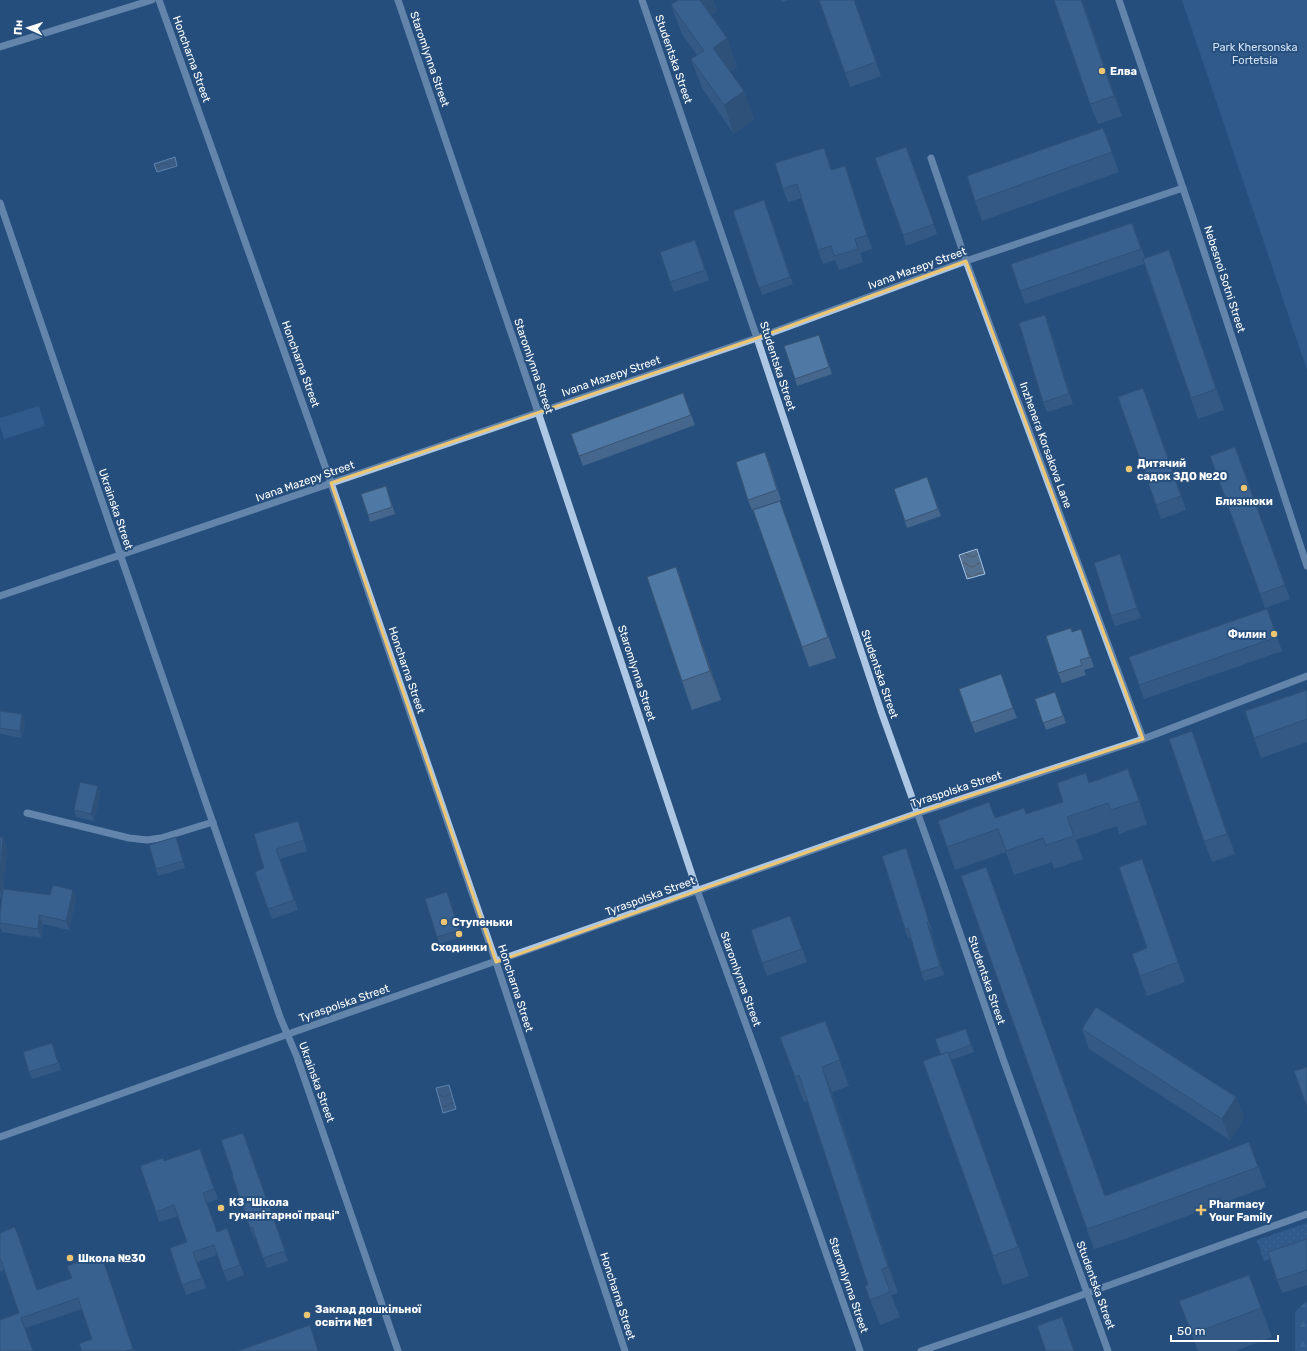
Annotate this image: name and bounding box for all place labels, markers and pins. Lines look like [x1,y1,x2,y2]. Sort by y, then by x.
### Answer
place label: Елва [1110,65,1137,78]
marker: Елва [1097,66,1107,76]
place label: Дитячий садок ЗДО №20 [1137,457,1227,483]
marker: Дитячий садок ЗДО №20 [1124,464,1134,474]
marker: Близнюки [1239,483,1249,493]
place label: Близнюки [1215,495,1273,508]
place label: Филин [1228,628,1266,641]
marker: Филин [1269,629,1279,639]
place label: Ступеньки [452,916,513,929]
marker: Ступеньки [439,917,449,927]
marker: Сходинки [454,929,464,939]
place label: Сходинки [431,941,487,954]
place label: КЗ "Школа гуманітарної праці" [229,1196,340,1222]
place label: Pharmacy Your Family [1209,1198,1273,1224]
marker: КЗ "Школа гуманітарної праці" [216,1203,226,1213]
marker: Pharmacy Your Family [1196,1205,1206,1215]
place label: Школа №30 [78,1252,146,1265]
marker: Школа №30 [65,1253,75,1263]
place label: Заклад дошкільної освіти №1 [315,1303,422,1329]
marker: Заклад дошкільної освіти №1 [302,1310,312,1320]

